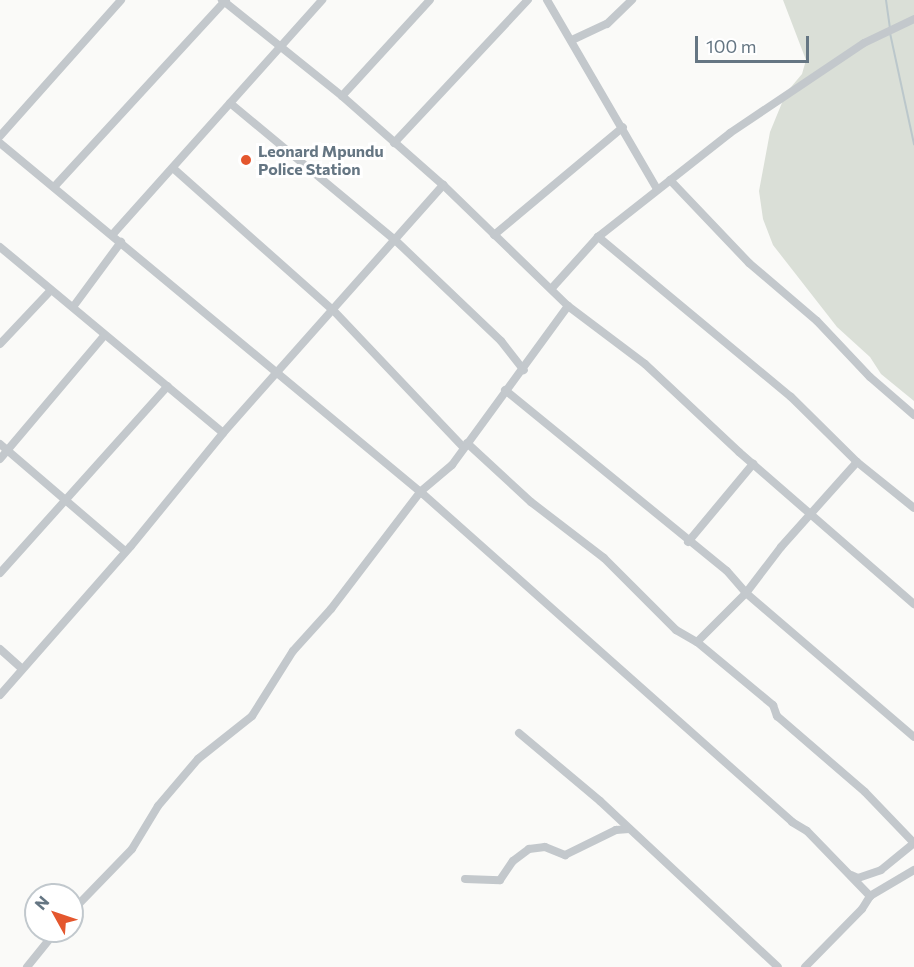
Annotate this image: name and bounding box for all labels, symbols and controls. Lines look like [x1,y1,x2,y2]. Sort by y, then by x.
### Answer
scale bar [698,24,812,62]
text: 100 m [706,35,756,57]
place label: Leonard Mpundu Police Station [258,141,384,179]
marker: Leonard Mpundu Police Station [239,153,253,167]
north arrow [24,883,84,943]
text: N [30,892,52,913]

